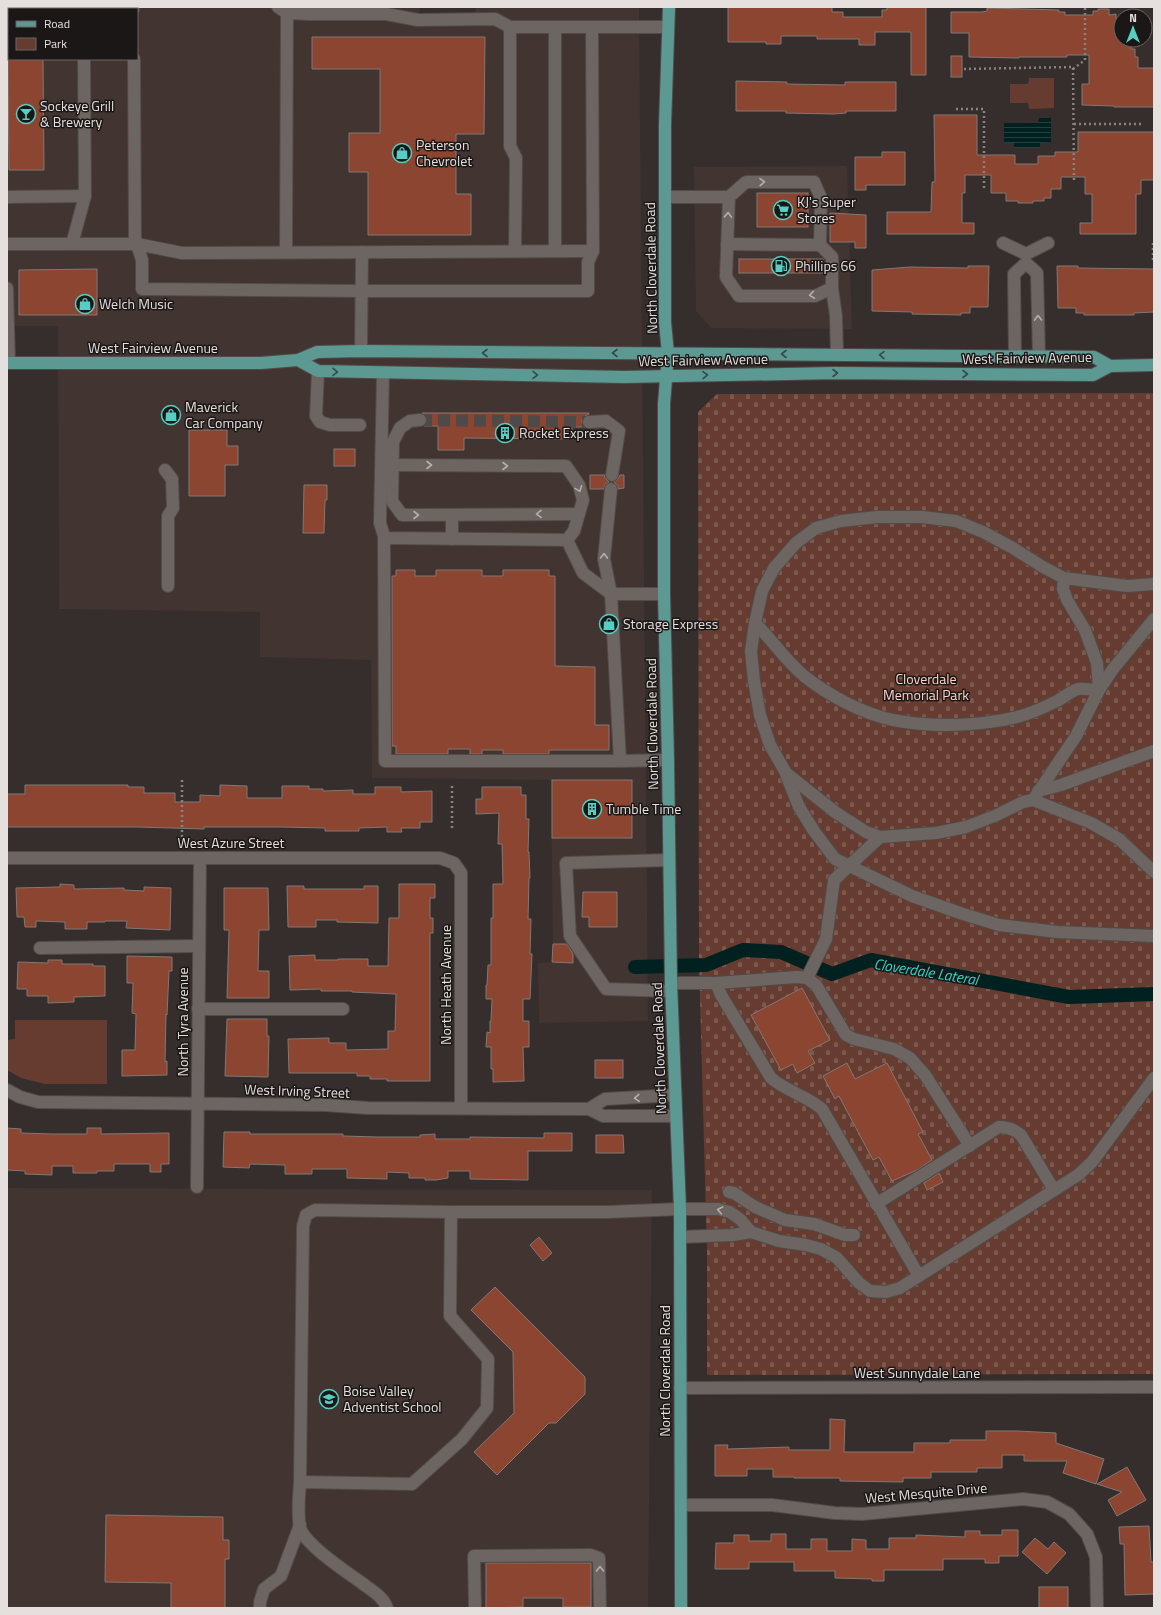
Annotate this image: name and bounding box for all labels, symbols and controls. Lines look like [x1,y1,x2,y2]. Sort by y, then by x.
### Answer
legend [8,8,138,60]
north arrow [1113,8,1153,48]
text: N [1129,10,1137,26]
text: Road [44,14,70,33]
text: Park [44,34,67,53]
place label: Sockeye Grill & Brewery [40,95,114,132]
bar icon: Sockeye Grill & Brewery [15,103,37,125]
place label: Peterson Chevrolet [416,134,472,171]
shop icon: Peterson Chevrolet [391,142,413,164]
one-way arrow [759,178,765,186]
place label: KJ's Super Stores [797,191,856,228]
supermarket icon: KJ's Super Stores [772,199,794,221]
street label: North Cloverdale Road [639,202,662,334]
one-way arrow [724,212,732,218]
fuel station icon: Phillips 66 [770,255,792,277]
place label: Phillips 66 [795,255,856,276]
one-way arrow [809,290,816,299]
shop icon: Welch Music [74,293,96,315]
place label: Welch Music [99,293,173,314]
one-way arrow [1034,315,1042,321]
street label: West Fairview Avenue [88,337,218,358]
street label: West Fairview Avenue [962,346,1092,369]
street label: West Fairview Avenue [638,348,768,371]
one-way arrow [482,349,488,357]
one-way arrow [612,349,618,357]
one-way arrow [781,350,787,358]
one-way arrow [879,351,885,359]
one-way arrow [332,367,338,376]
one-way arrow [832,369,838,378]
one-way arrow [962,370,968,378]
one-way arrow [532,371,538,379]
one-way arrow [702,371,708,379]
place label: Maverick Car Company [185,396,263,433]
shop icon: Maverick Car Company [160,404,182,426]
building icon: Rocket Express [494,422,516,444]
place label: Rocket Express [519,422,609,443]
one-way arrow [426,461,432,469]
one-way arrow [502,462,508,470]
one-way arrow [575,485,583,492]
one-way arrow [536,510,542,518]
one-way arrow [413,511,419,519]
one-way arrow [600,553,609,559]
shop icon: Storage Express [598,613,620,635]
place label: Storage Express [623,613,718,634]
street label: North Cloverdale Road [640,658,663,790]
park label: Cloverdale Memorial Park [883,668,969,705]
building icon: Tumble Time [581,798,603,820]
place label: Tumble Time [606,798,681,819]
street label: West Azure Street [178,832,284,853]
street label: North Heath Avenue [435,925,456,1045]
water label: Cloverdale Lateral [872,952,982,991]
street label: North Tyra Avenue [172,967,193,1077]
street label: North Cloverdale Road [646,982,671,1114]
street label: West Irving Street [244,1078,350,1103]
one-way arrow [634,1093,640,1102]
one-way arrow [717,1206,723,1215]
street label: North Cloverdale Road [654,1305,675,1437]
street label: West Sunnydale Lane [854,1362,980,1383]
place label: Boise Valley Adventist School [343,1380,442,1417]
school or university icon: Boise Valley Adventist School [318,1388,340,1410]
street label: West Mesquite Drive [864,1477,988,1508]
one-way arrow [595,1566,604,1572]

